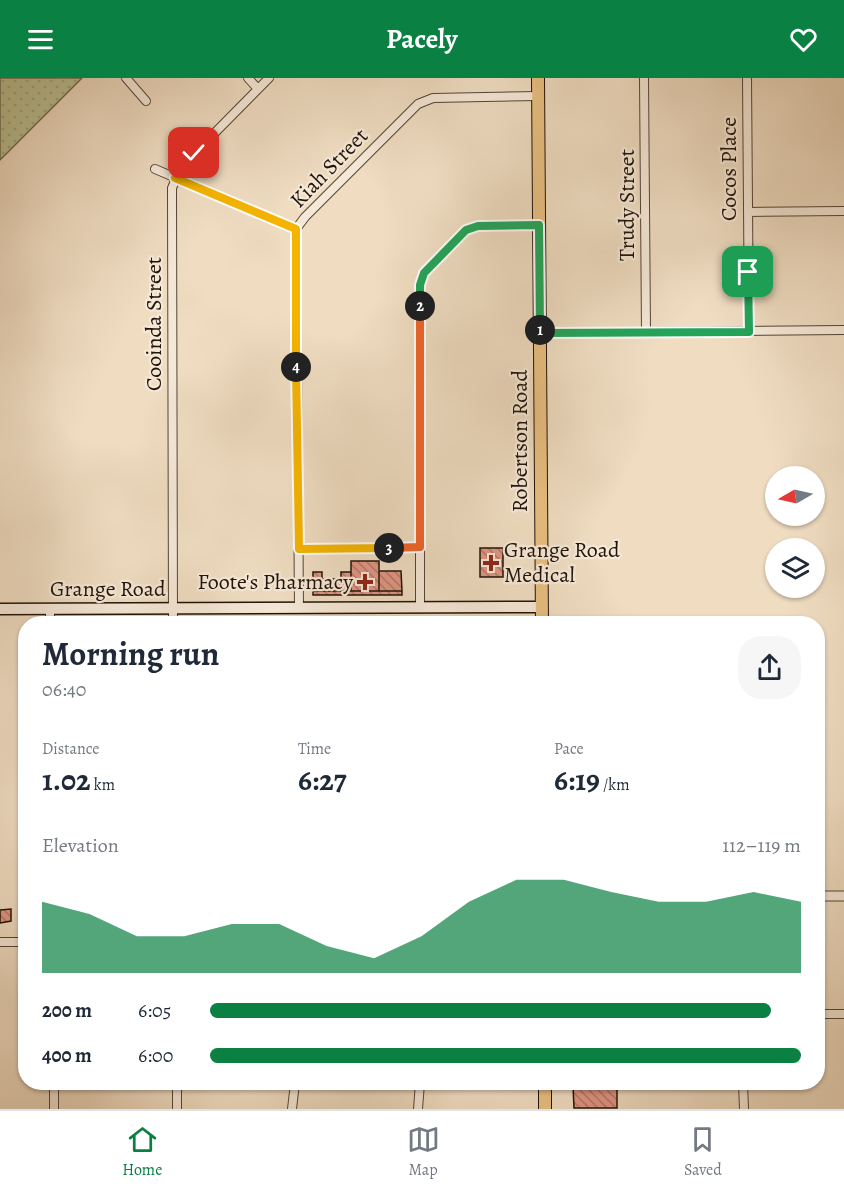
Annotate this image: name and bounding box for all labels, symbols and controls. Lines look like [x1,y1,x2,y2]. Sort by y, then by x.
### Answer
text: Pacely [386,21,458,57]
icon: menu [24,23,57,56]
icon: heart [787,23,820,56]
street label: Cocos Place [714,117,744,221]
street label: Kiah Street [283,121,375,215]
pin [168,127,219,178]
icon: check [177,136,210,169]
street label: Trudy Street [612,149,642,261]
pin [722,246,773,297]
icon: arrive [731,255,764,288]
street label: Cooinda Street [139,257,169,391]
pin: 2 [405,291,435,321]
text: 2 [416,295,424,317]
pin: 1 [525,315,555,345]
text: 1 [537,319,543,341]
pin: 4 [281,352,311,382]
text: 4 [292,356,300,378]
street label: Robertson Road [505,370,535,512]
north arrow [765,466,825,526]
map controls [765,466,825,598]
pin: 3 [374,533,404,563]
place label: Grange Road Medical [504,535,620,590]
text: 3 [386,537,392,559]
button: layers [765,538,825,598]
marker: Grange Road Medical [482,554,500,572]
place label: Foote's Pharmacy [197,567,353,597]
street label: Grange Road [50,574,166,604]
marker: Foote's Pharmacy [358,575,372,589]
text: Morning run [42,631,219,676]
button: share [738,636,801,699]
text: 06:40 [42,676,86,703]
text: Distance [42,738,99,760]
text: Time [298,738,331,760]
text: Pace [554,738,584,760]
text: 1.02 [42,760,91,800]
text: 6:27 [298,760,346,800]
text: 6:19 [554,760,600,800]
text: km [91,774,115,796]
text: /km [600,774,629,796]
text: Elevation [42,832,119,859]
text: 112–119 m [722,832,801,859]
text: 200 m [42,997,92,1024]
text: 6:05 [138,997,171,1024]
text: 400 m [42,1042,92,1069]
text: 6:00 [138,1042,173,1069]
tab: Home [122,1123,162,1181]
tab: Map [407,1123,440,1181]
tab: Saved [684,1123,722,1181]

